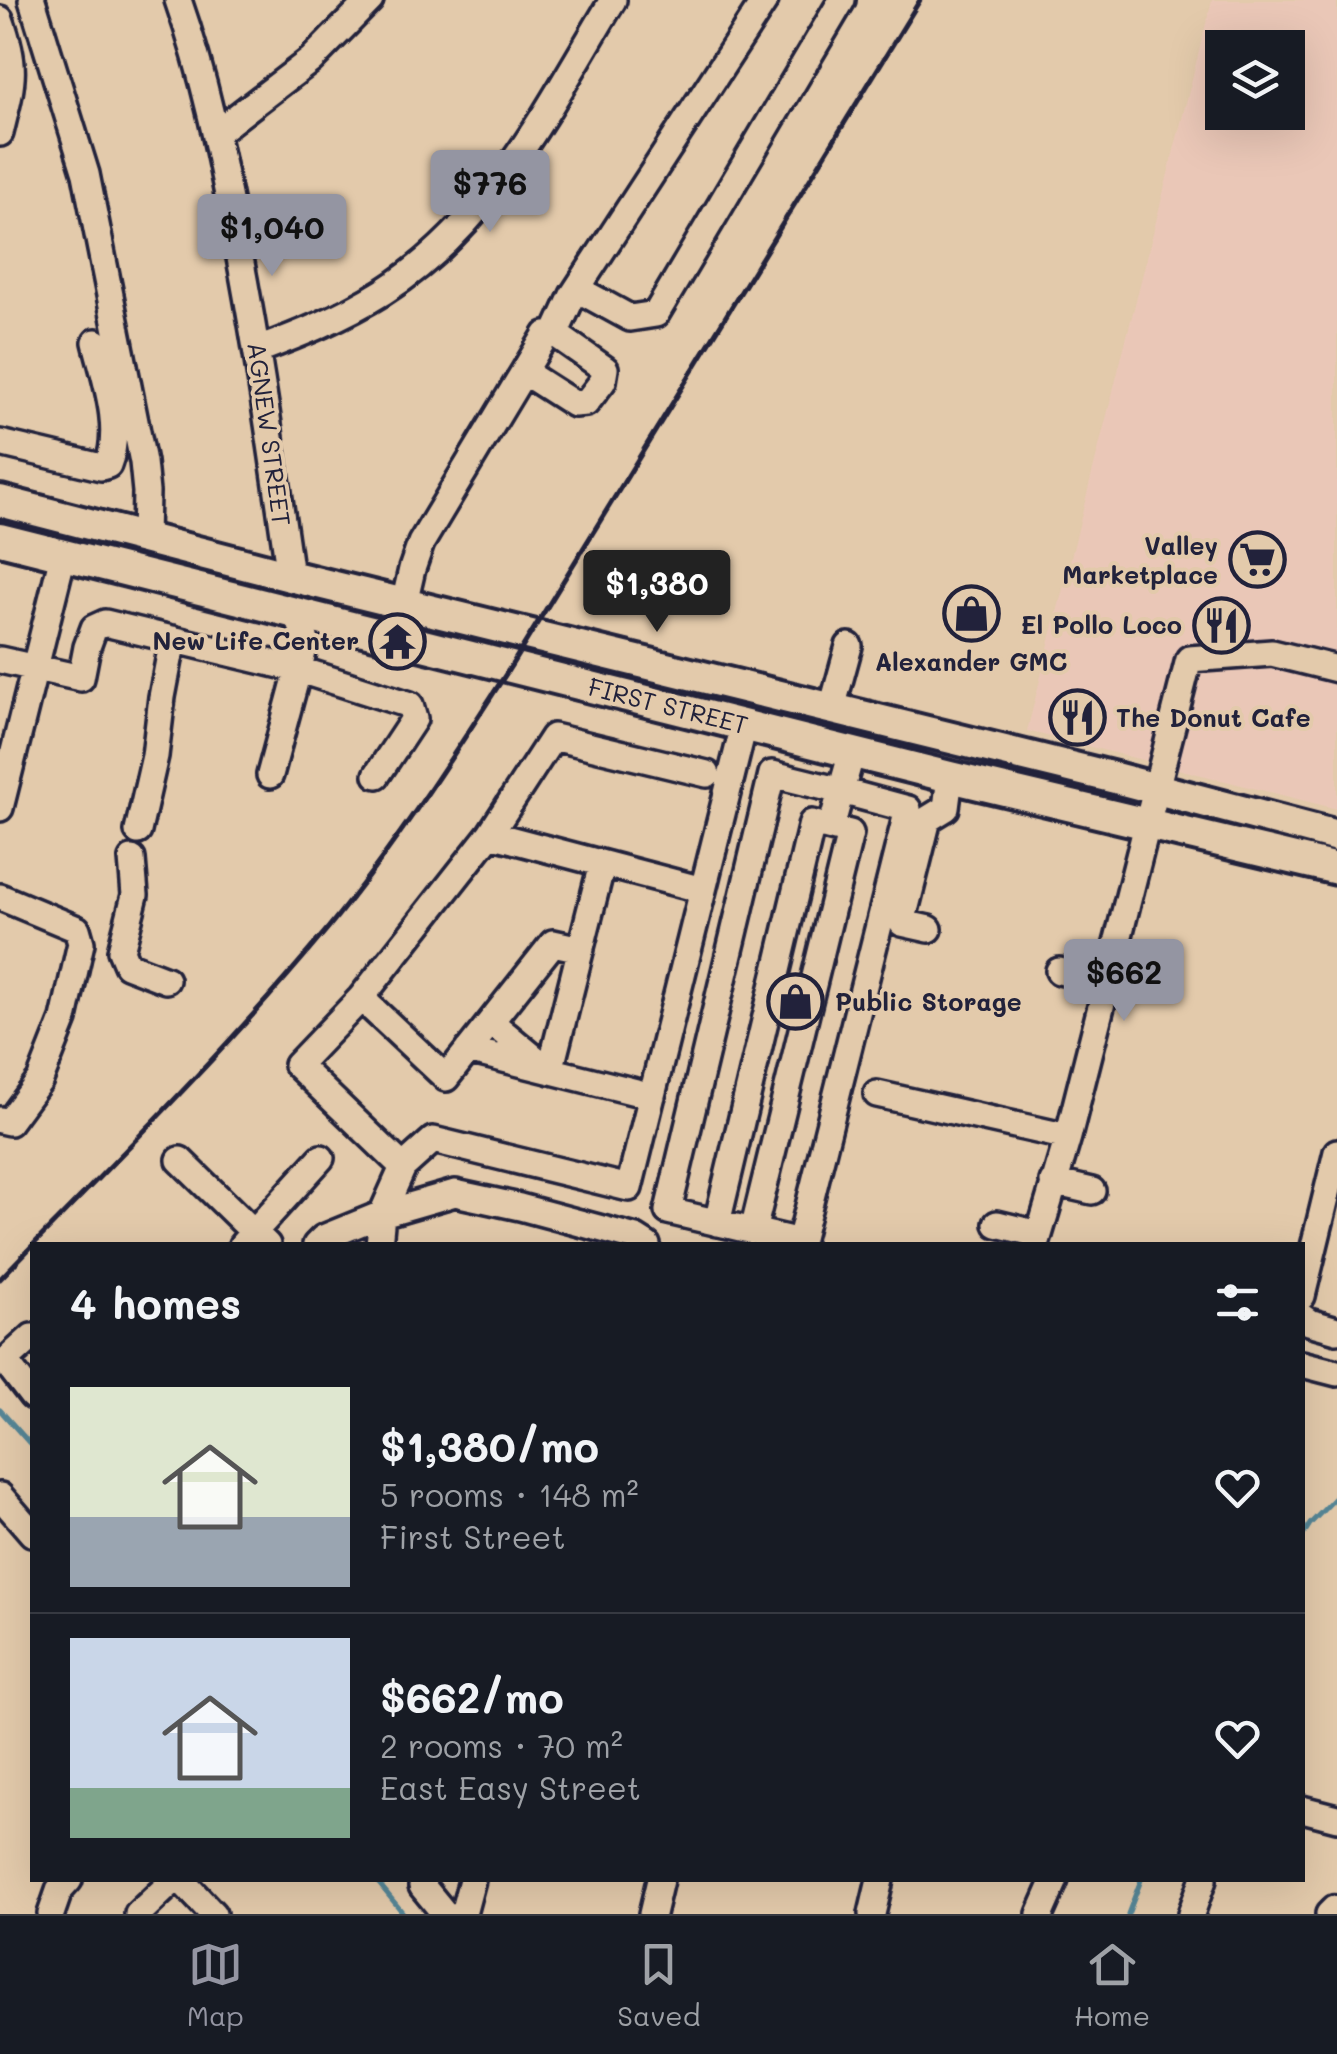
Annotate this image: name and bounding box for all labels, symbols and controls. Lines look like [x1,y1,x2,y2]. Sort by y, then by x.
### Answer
map controls [1205,30,1305,130]
button: layers [1205,30,1305,130]
pin: $776 [431,150,549,235]
text: $776 [453,161,527,203]
pin: $1,040 [191,194,353,279]
text: $1,040 [219,205,325,247]
street label: AGNEW STREET [241,340,299,528]
place label: Valley Marketplace [1062,529,1218,590]
supermarket icon: Valley Marketplace [1227,530,1287,590]
pin: $1,380 [576,550,738,635]
text: $1,380 [605,561,709,603]
shop icon: Alexander GMC [941,583,1001,643]
restaurant icon: El Pollo Loco [1191,595,1251,655]
place label: El Pollo Loco [1021,608,1182,640]
temple icon: New Life Center [368,611,428,671]
place label: New Life Center [152,624,359,656]
place label: Alexander GMC [875,645,1067,677]
street label: FIRST STREET [585,670,752,740]
restaurant icon: The Donut Cafe [1047,688,1107,748]
place label: The Donut Cafe [1116,701,1311,733]
pin: $662 [1065,939,1183,1024]
text: $662 [1086,950,1162,992]
shop icon: Public Storage [766,972,826,1032]
place label: Public Storage [835,985,1022,1017]
text: 4 homes [70,1275,241,1330]
icon: filters [1210,1275,1265,1330]
text: $1,380/mo [380,1418,599,1473]
icon: home [150,1427,270,1547]
icon: heart [1210,1460,1265,1515]
text: 5 rooms · 148 m² [380,1473,639,1515]
text: First Street [380,1515,565,1557]
text: $662/mo [380,1669,564,1724]
icon: home [150,1678,270,1798]
icon: heart [1210,1711,1265,1766]
text: 2 rooms · 70 m² [380,1724,623,1766]
text: East Easy Street [380,1766,641,1808]
tab: Map [187,1937,244,2033]
tab: Saved [617,1937,700,2033]
tab: Home [1074,1937,1150,2033]

